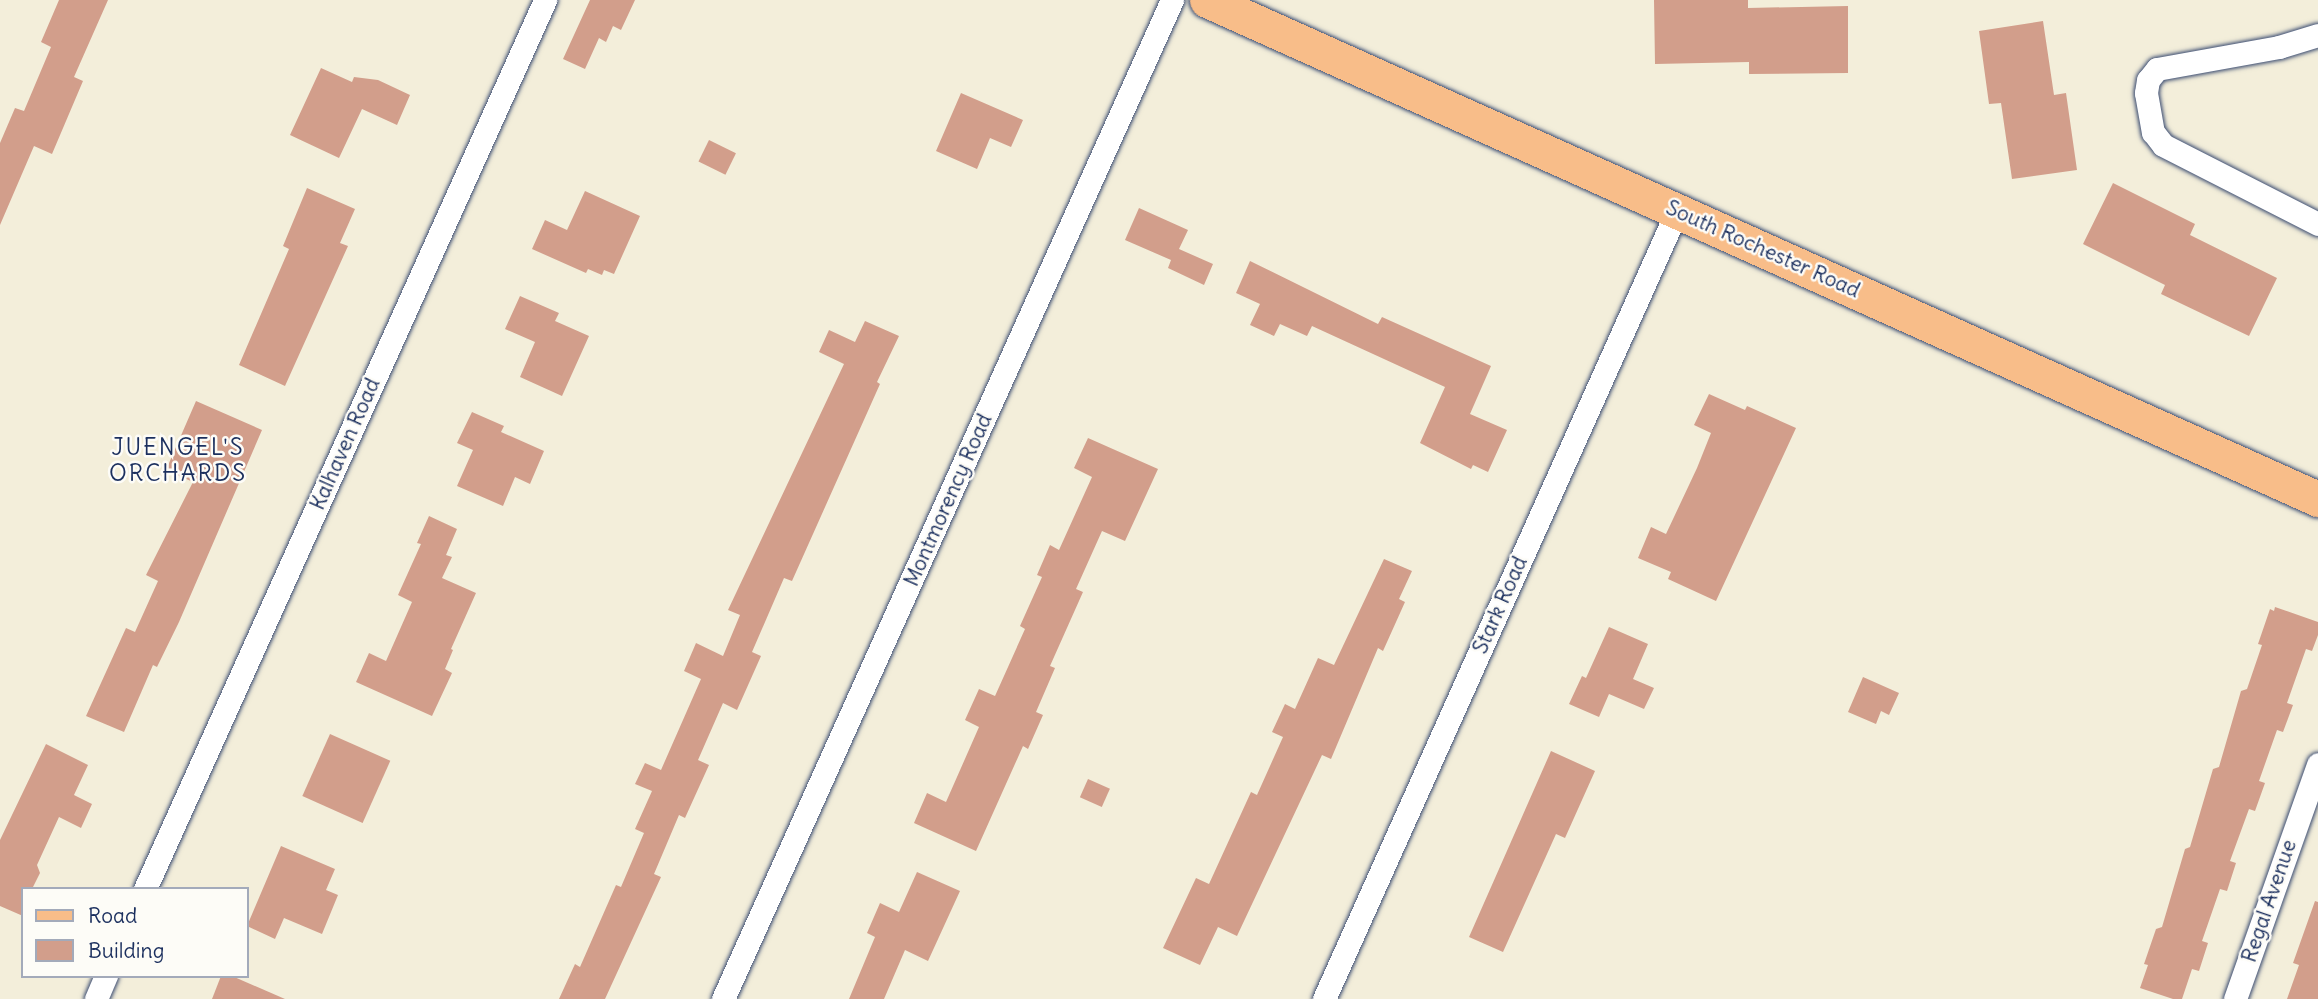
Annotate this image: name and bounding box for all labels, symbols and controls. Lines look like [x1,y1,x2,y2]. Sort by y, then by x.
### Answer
street label: South Rochester Road [1662,195,1864,303]
street label: Kalhaven Road [305,374,385,514]
street label: Montmorency Road [899,410,997,590]
district label: JUENGEL'S ORCHARDS [110,433,246,487]
street label: Stark Road [1467,552,1533,658]
street label: Regal Avenue [2236,836,2302,966]
legend [21,887,248,978]
text: Road [88,902,137,929]
text: Building [88,937,164,964]

